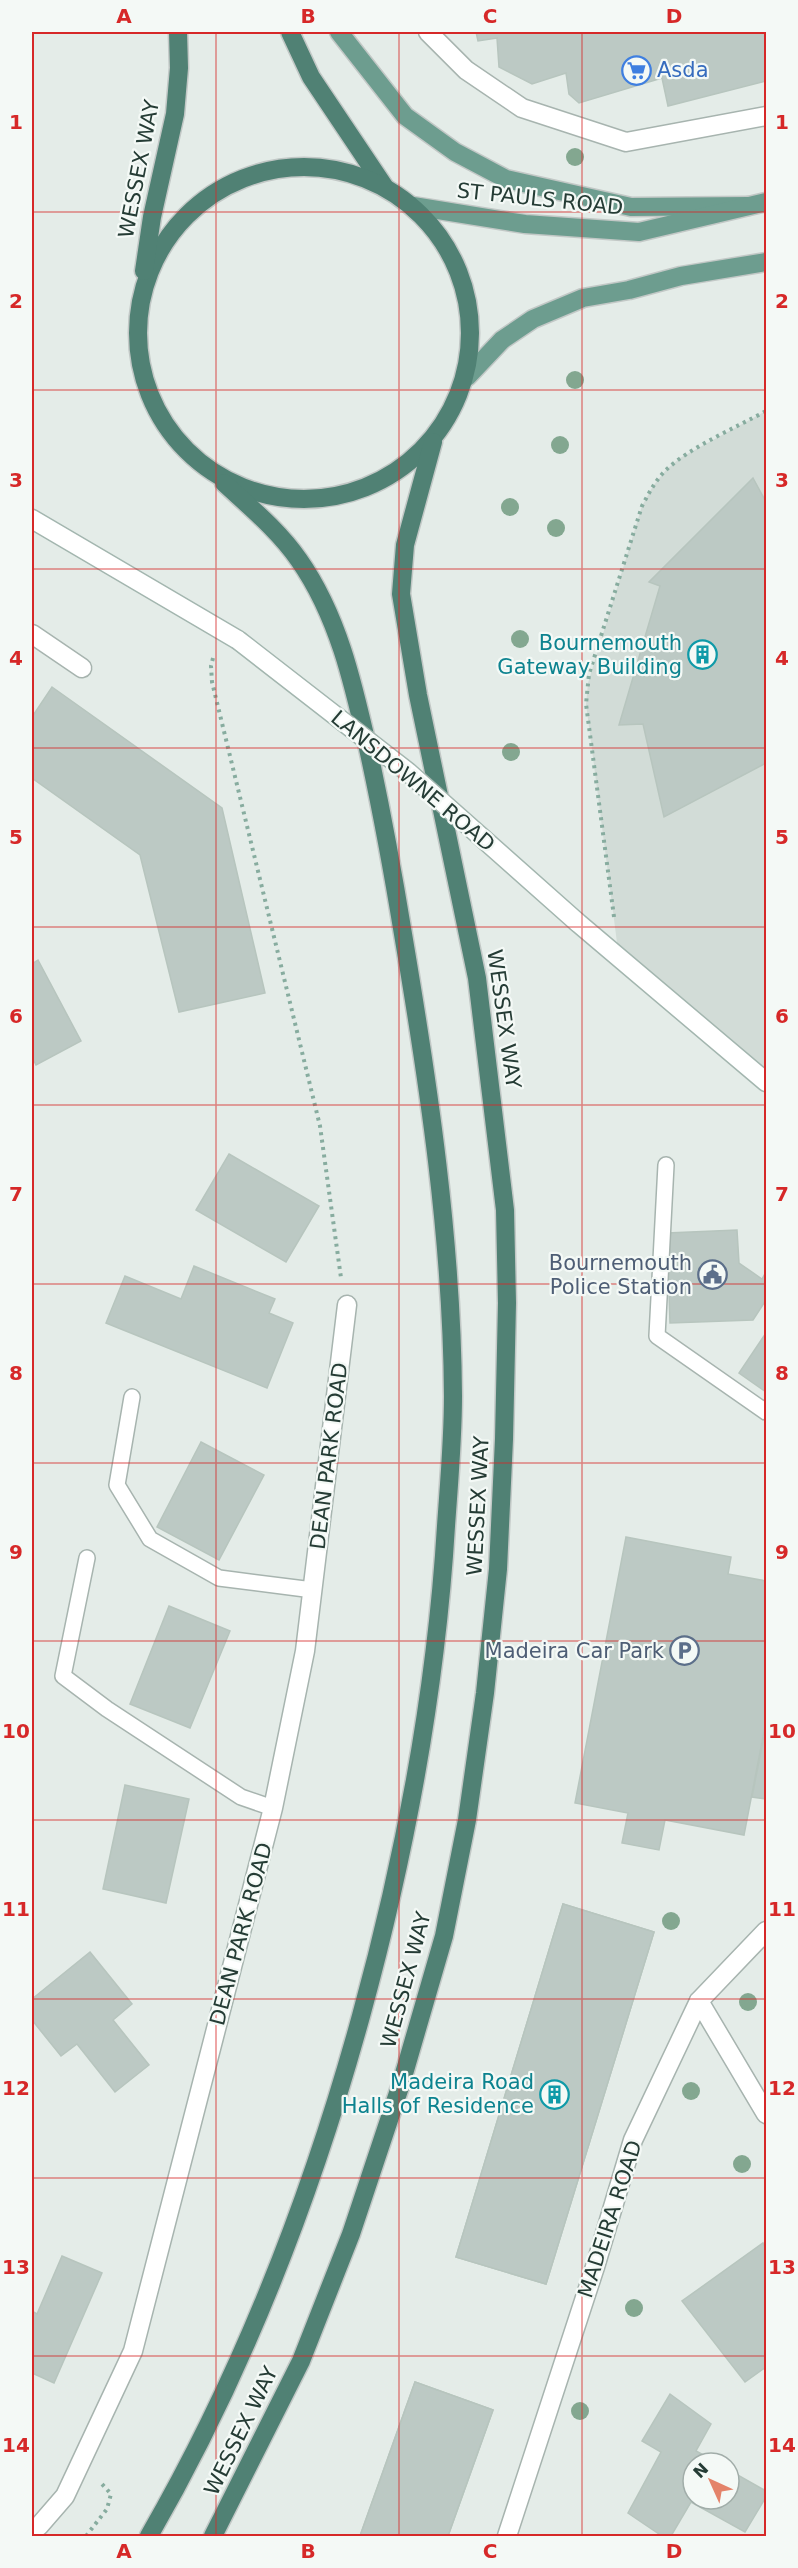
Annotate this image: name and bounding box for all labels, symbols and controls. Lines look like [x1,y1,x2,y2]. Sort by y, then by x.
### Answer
text: A [116,4,132,28]
text: B [300,4,316,28]
text: C [483,4,497,28]
text: D [666,4,682,28]
supermarket icon: Asda [620,54,652,86]
place label: Asda [657,58,709,82]
street label: WESSEX WAY [114,98,164,240]
text: 1 [9,110,23,134]
text: 1 [775,110,789,134]
street label: ST PAULS ROAD [456,178,624,220]
text: 2 [9,289,23,313]
text: 2 [775,289,789,313]
text: 3 [9,468,23,492]
text: 3 [775,468,789,492]
place label: Bournemouth Gateway Building [497,631,682,679]
building icon: Bournemouth Gateway Building [687,639,719,671]
text: 4 [9,646,23,670]
text: 4 [775,646,789,670]
street label: LANSDOWNE ROAD [326,706,500,856]
text: 5 [9,825,23,849]
text: 5 [775,825,789,849]
street label: WESSEX WAY [482,948,526,1090]
text: 6 [9,1004,23,1028]
text: 6 [775,1004,789,1028]
text: 7 [9,1182,23,1206]
text: 7 [775,1182,789,1206]
place label: Bournemouth Police Station [549,1251,692,1299]
public building icon: Bournemouth Police Station [697,1259,729,1291]
text: 8 [9,1361,23,1385]
street label: DEAN PARK ROAD [306,1361,352,1551]
text: 8 [775,1361,789,1385]
street label: WESSEX WAY [462,1435,494,1577]
text: 9 [9,1540,23,1564]
text: 9 [775,1540,789,1564]
parking icon: Madeira Car Park [669,1635,701,1667]
place label: Madeira Car Park [485,1639,665,1663]
text: 10 [2,1719,30,1743]
text: 10 [768,1719,796,1743]
street label: DEAN PARK ROAD [205,1840,277,2028]
text: 11 [2,1897,30,1921]
text: 11 [768,1897,796,1921]
street label: WESSEX WAY [376,1909,436,2051]
place label: Madeira Road Halls of Residence [342,2070,534,2118]
text: 12 [2,2076,30,2100]
text: 12 [768,2076,796,2100]
building icon: Madeira Road Halls of Residence [539,2078,571,2110]
street label: MADEIRA ROAD [573,2137,647,2301]
text: 13 [2,2255,30,2279]
text: 13 [768,2255,796,2279]
street label: WESSEX WAY [199,2363,283,2499]
text: 14 [2,2433,30,2457]
text: 14 [768,2433,796,2457]
north arrow [681,2451,741,2511]
text: N [689,2459,712,2482]
text: A [116,2539,132,2563]
text: B [300,2539,316,2563]
text: C [483,2539,497,2563]
text: D [666,2539,682,2563]

